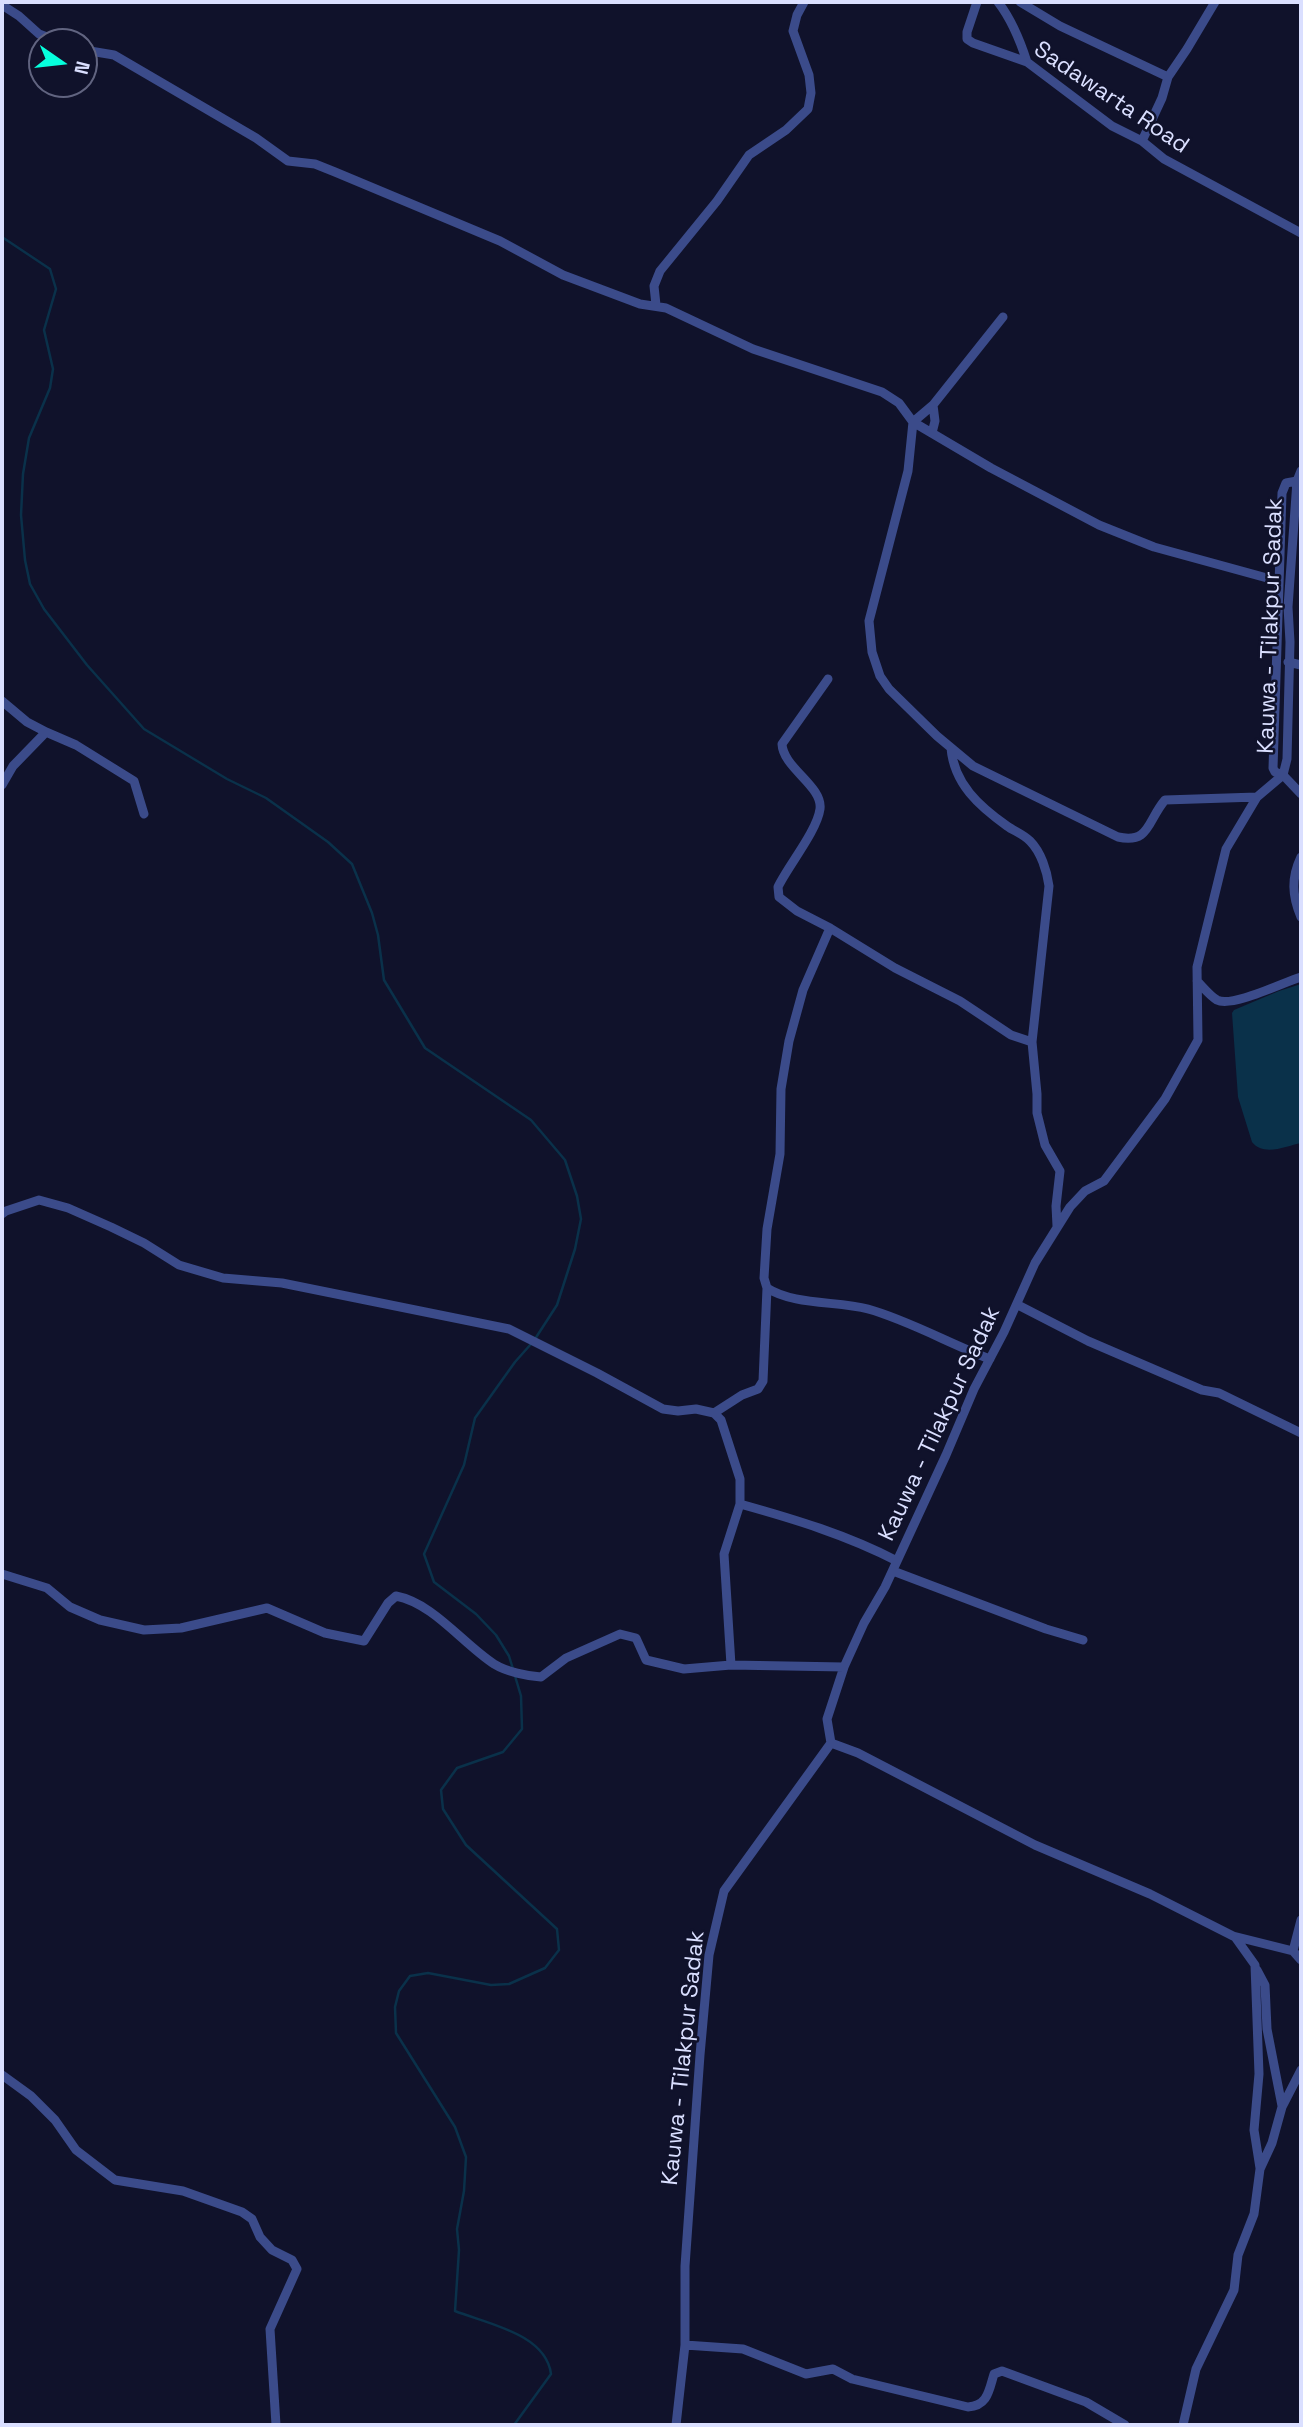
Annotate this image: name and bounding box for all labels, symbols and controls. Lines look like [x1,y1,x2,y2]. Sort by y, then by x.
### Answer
north arrow [28,28,98,98]
street label: Sadawarta Road [1028,36,1194,160]
text: N [68,59,96,77]
street label: Kauwa - Tilakpur Sadak [1253,498,1289,754]
street label: Kauwa - Tilakpur Sadak [873,1302,1007,1546]
street label: Kauwa - Tilakpur Sadak [657,1929,711,2187]

